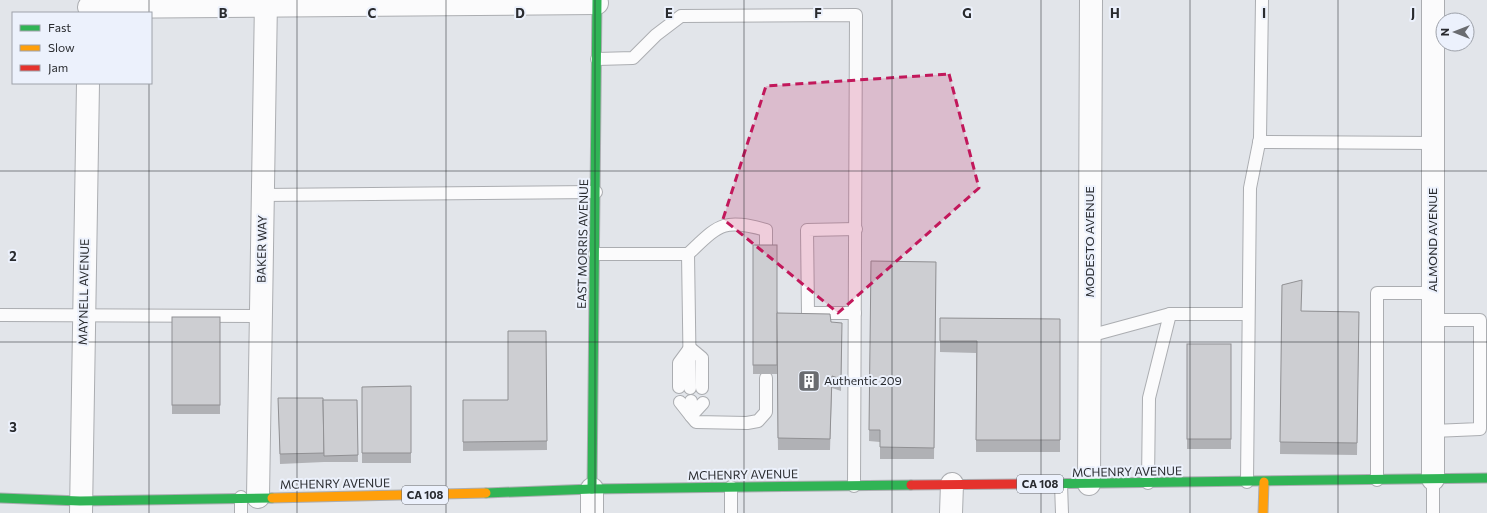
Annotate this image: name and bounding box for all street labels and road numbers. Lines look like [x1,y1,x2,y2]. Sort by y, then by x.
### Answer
street label: EAST MORRIS AVENUE [574,179,590,309]
street label: MODESTO AVENUE [1082,186,1096,298]
street label: ALMOND AVENUE [1425,188,1439,292]
street label: BAKER WAY [253,215,269,283]
street label: MAYNELL AVENUE [75,239,91,345]
street label: MCHENRY AVENUE [1072,463,1182,479]
street label: MCHENRY AVENUE [688,466,798,482]
street label: MCHENRY AVENUE [280,475,390,491]
road number: CA 108 [1017,475,1063,493]
road number: CA 108 [402,486,448,504]

